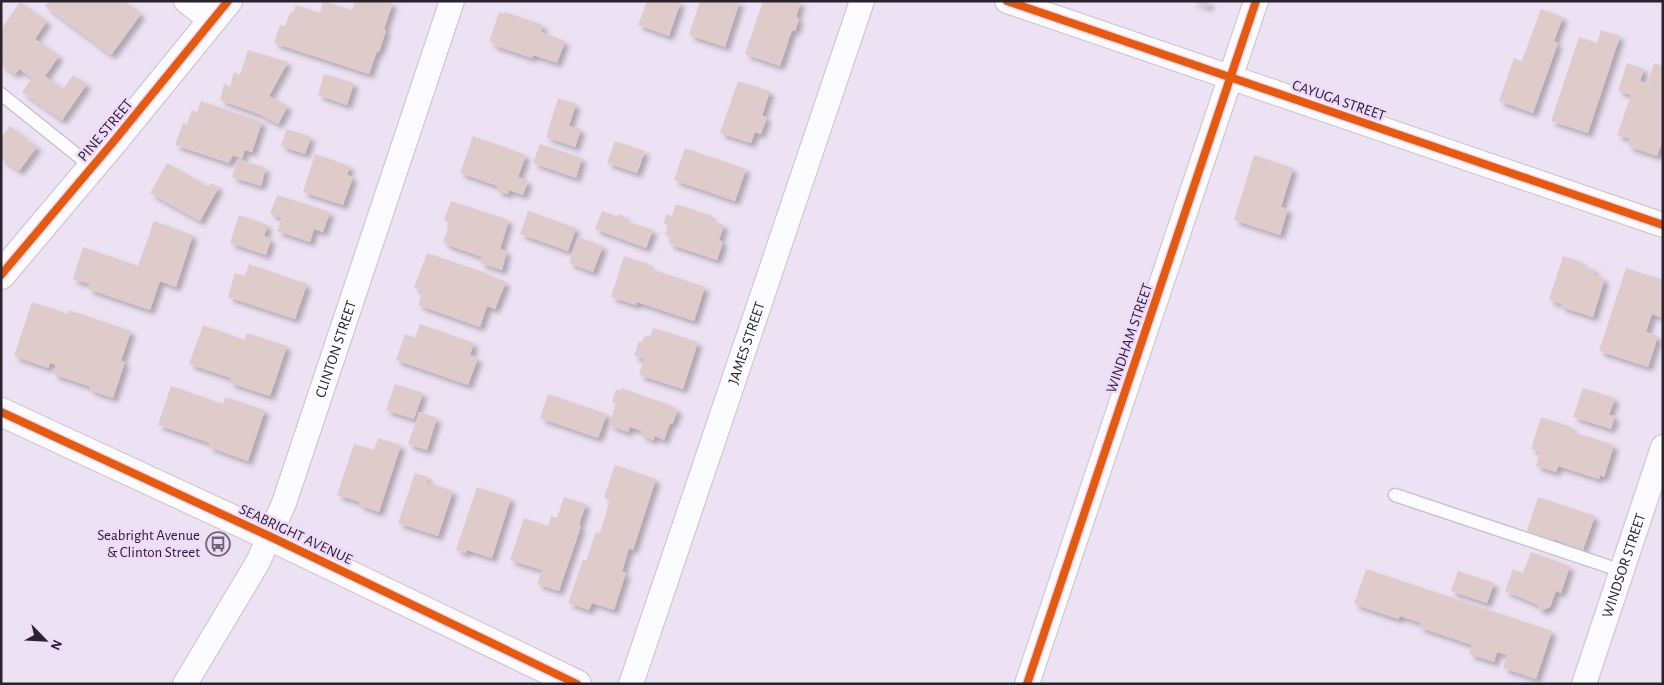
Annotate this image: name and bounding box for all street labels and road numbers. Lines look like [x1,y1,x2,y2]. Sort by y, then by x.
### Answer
street label: CAYUGA STREET [1290,78,1388,124]
street label: PINE STREET [75,96,136,164]
street label: WINDHAM STREET [1104,281,1155,395]
street label: CLINTON STREET [313,298,359,400]
street label: JAMES STREET [726,299,768,386]
street label: SEABRIGHT AVENUE [237,502,355,567]
street label: WINDSOR STREET [1600,511,1649,620]

